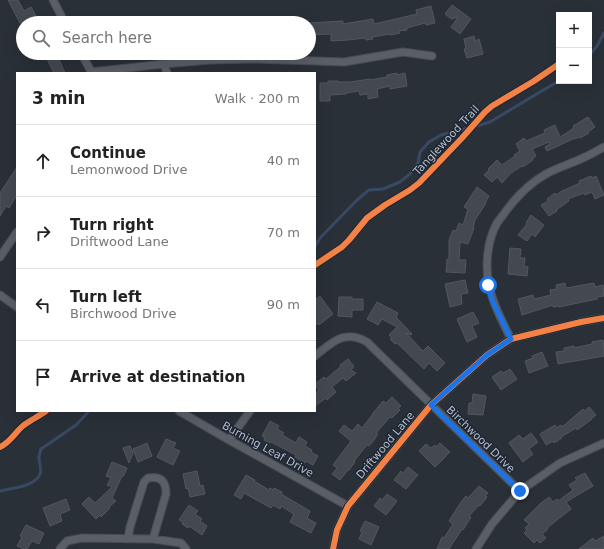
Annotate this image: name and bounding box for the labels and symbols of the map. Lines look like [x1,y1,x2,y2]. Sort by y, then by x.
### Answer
street label: Tanglewood Trail [410,103,482,179]
route start [479,276,497,294]
street label: Birchwood Drive [444,403,518,476]
street label: Driftwood Lane [354,409,417,482]
street label: Burning Leaf Drive [220,419,316,480]
route end [511,482,529,500]

